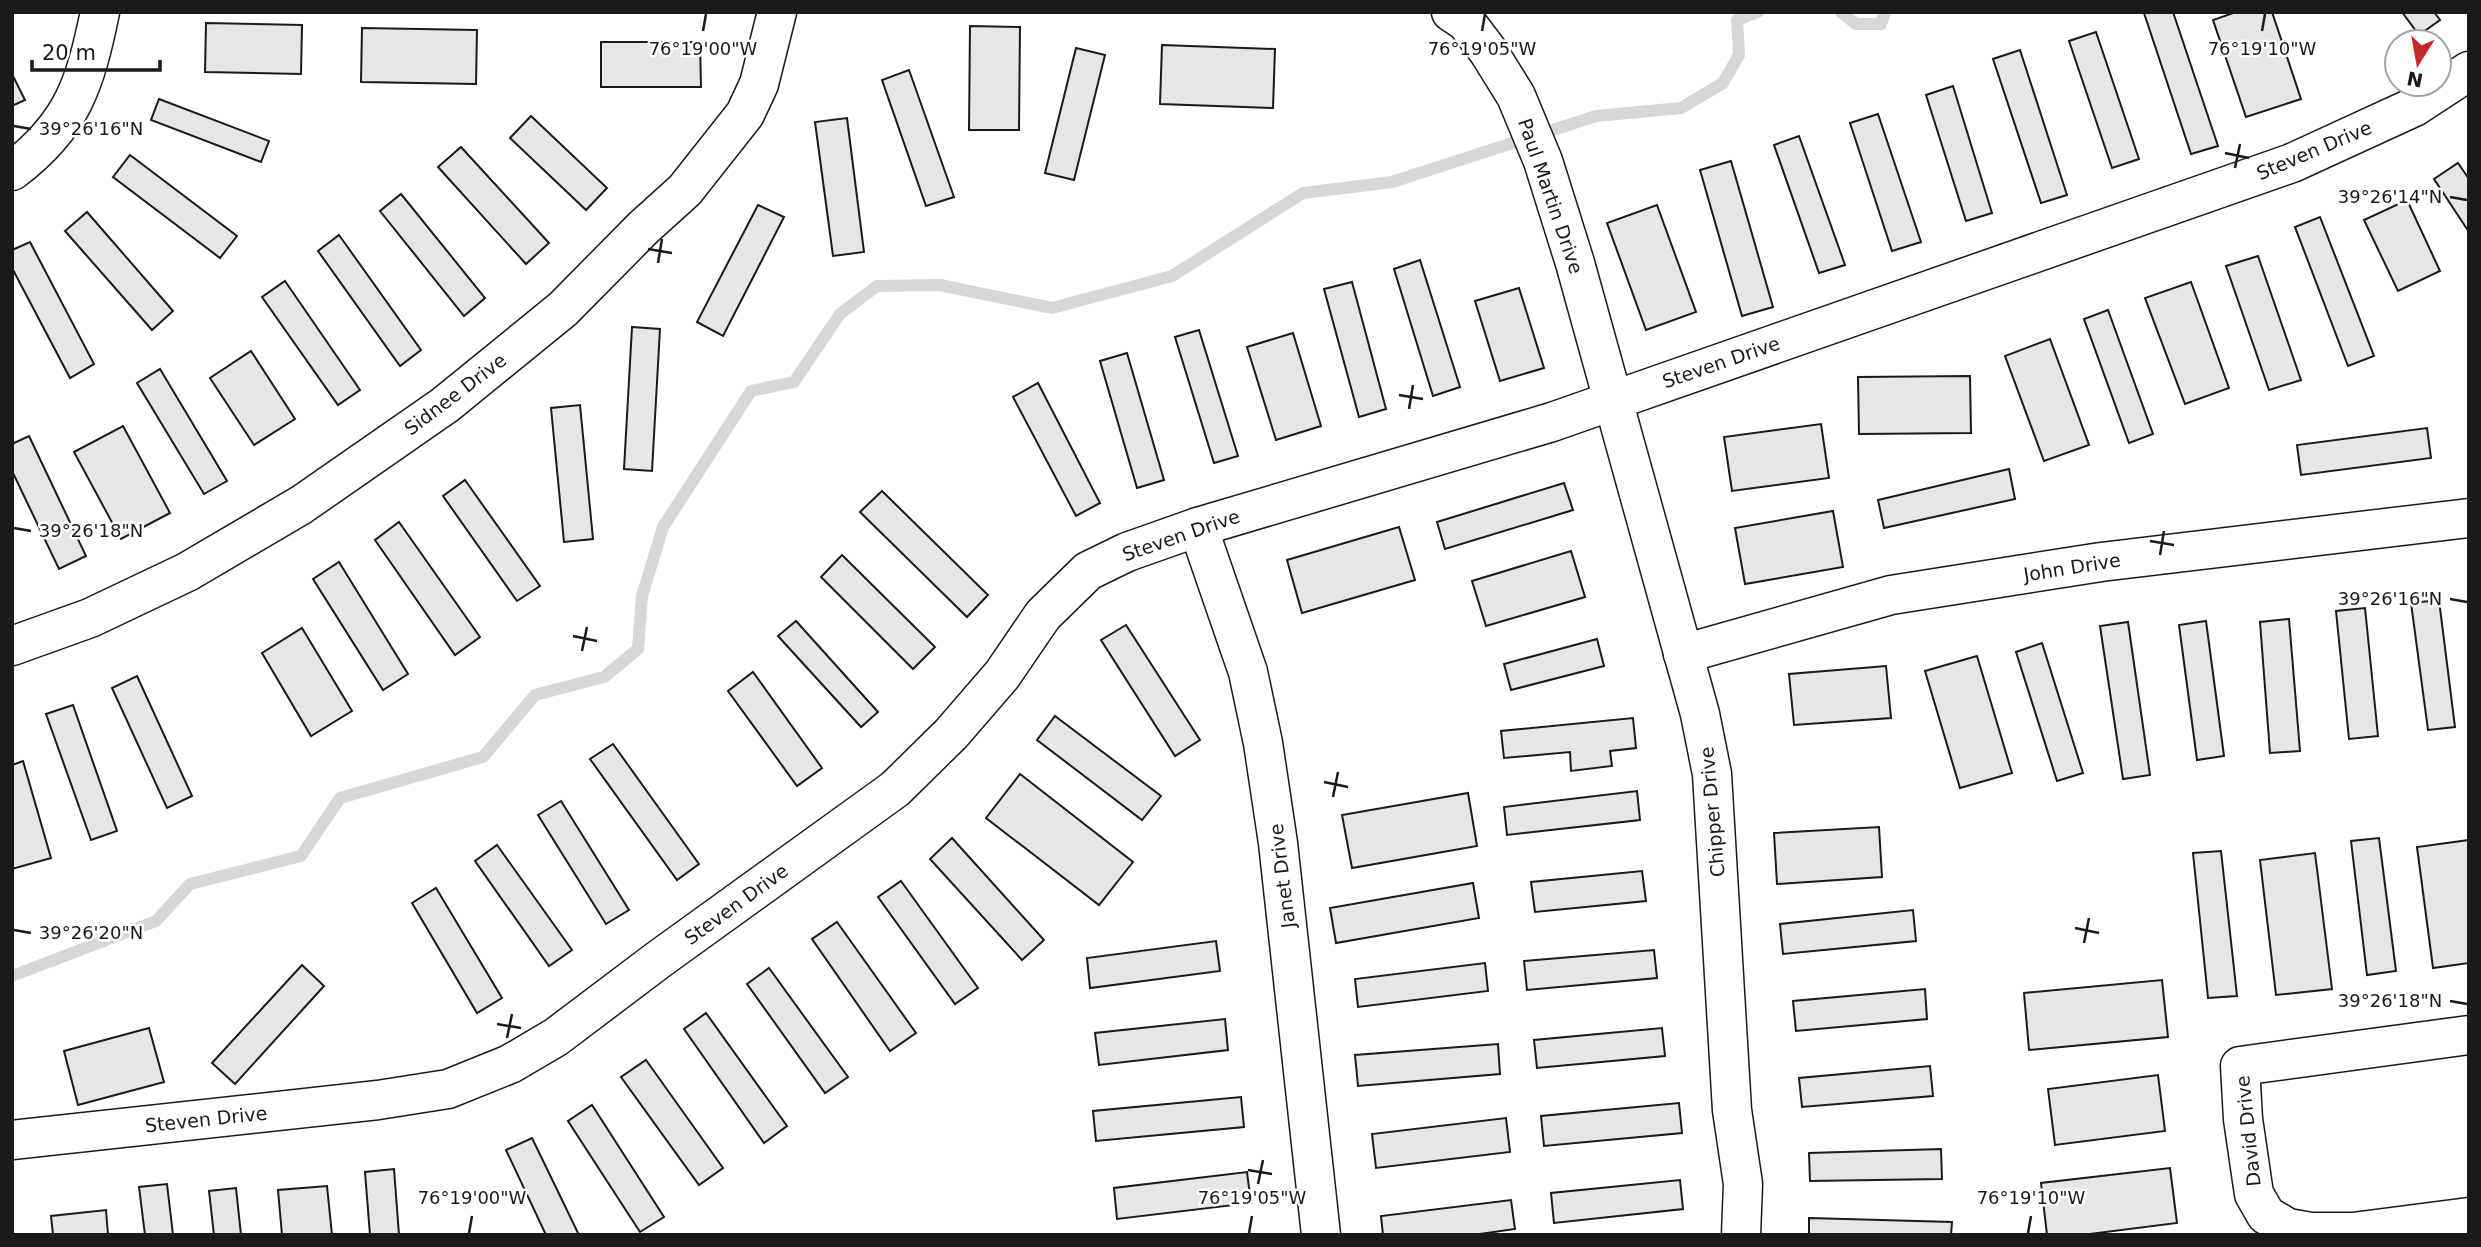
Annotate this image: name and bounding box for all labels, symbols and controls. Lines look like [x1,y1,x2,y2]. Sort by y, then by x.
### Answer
scale bar [32,28,159,72]
north arrow [2383,28,2453,98]
text: 76°19'00"W [649,38,758,59]
text: 76°19'05"W [1428,38,1537,59]
text: 76°19'10"W [2208,38,2317,59]
text: 20 m [42,41,96,65]
text: N [2405,67,2425,92]
street label: Paul Martin Drive [1514,115,1588,277]
street label: Steven Drive [2253,116,2375,184]
text: 39°26'16"N [39,118,143,139]
text: 39°26'14"N [2338,186,2442,207]
street label: Steven Drive [1659,332,1783,392]
street label: Sidnee Drive [400,349,510,439]
street label: Steven Drive [1119,505,1243,565]
text: 39°26'18"N [39,520,143,541]
street label: John Drive [2021,548,2122,586]
text: 39°26'16"N [2338,588,2442,609]
street label: Chipper Drive [1695,746,1729,878]
street label: Janet Drive [1265,822,1299,931]
street label: Steven Drive [680,859,792,949]
text: 39°26'20"N [39,922,143,943]
text: 39°26'18"N [2338,990,2442,1011]
street label: David Drive [2231,1074,2265,1188]
street label: Steven Drive [144,1102,268,1136]
text: 76°19'00"W [418,1187,527,1208]
text: 76°19'05"W [1198,1187,1307,1208]
text: 76°19'10"W [1977,1187,2086,1208]

